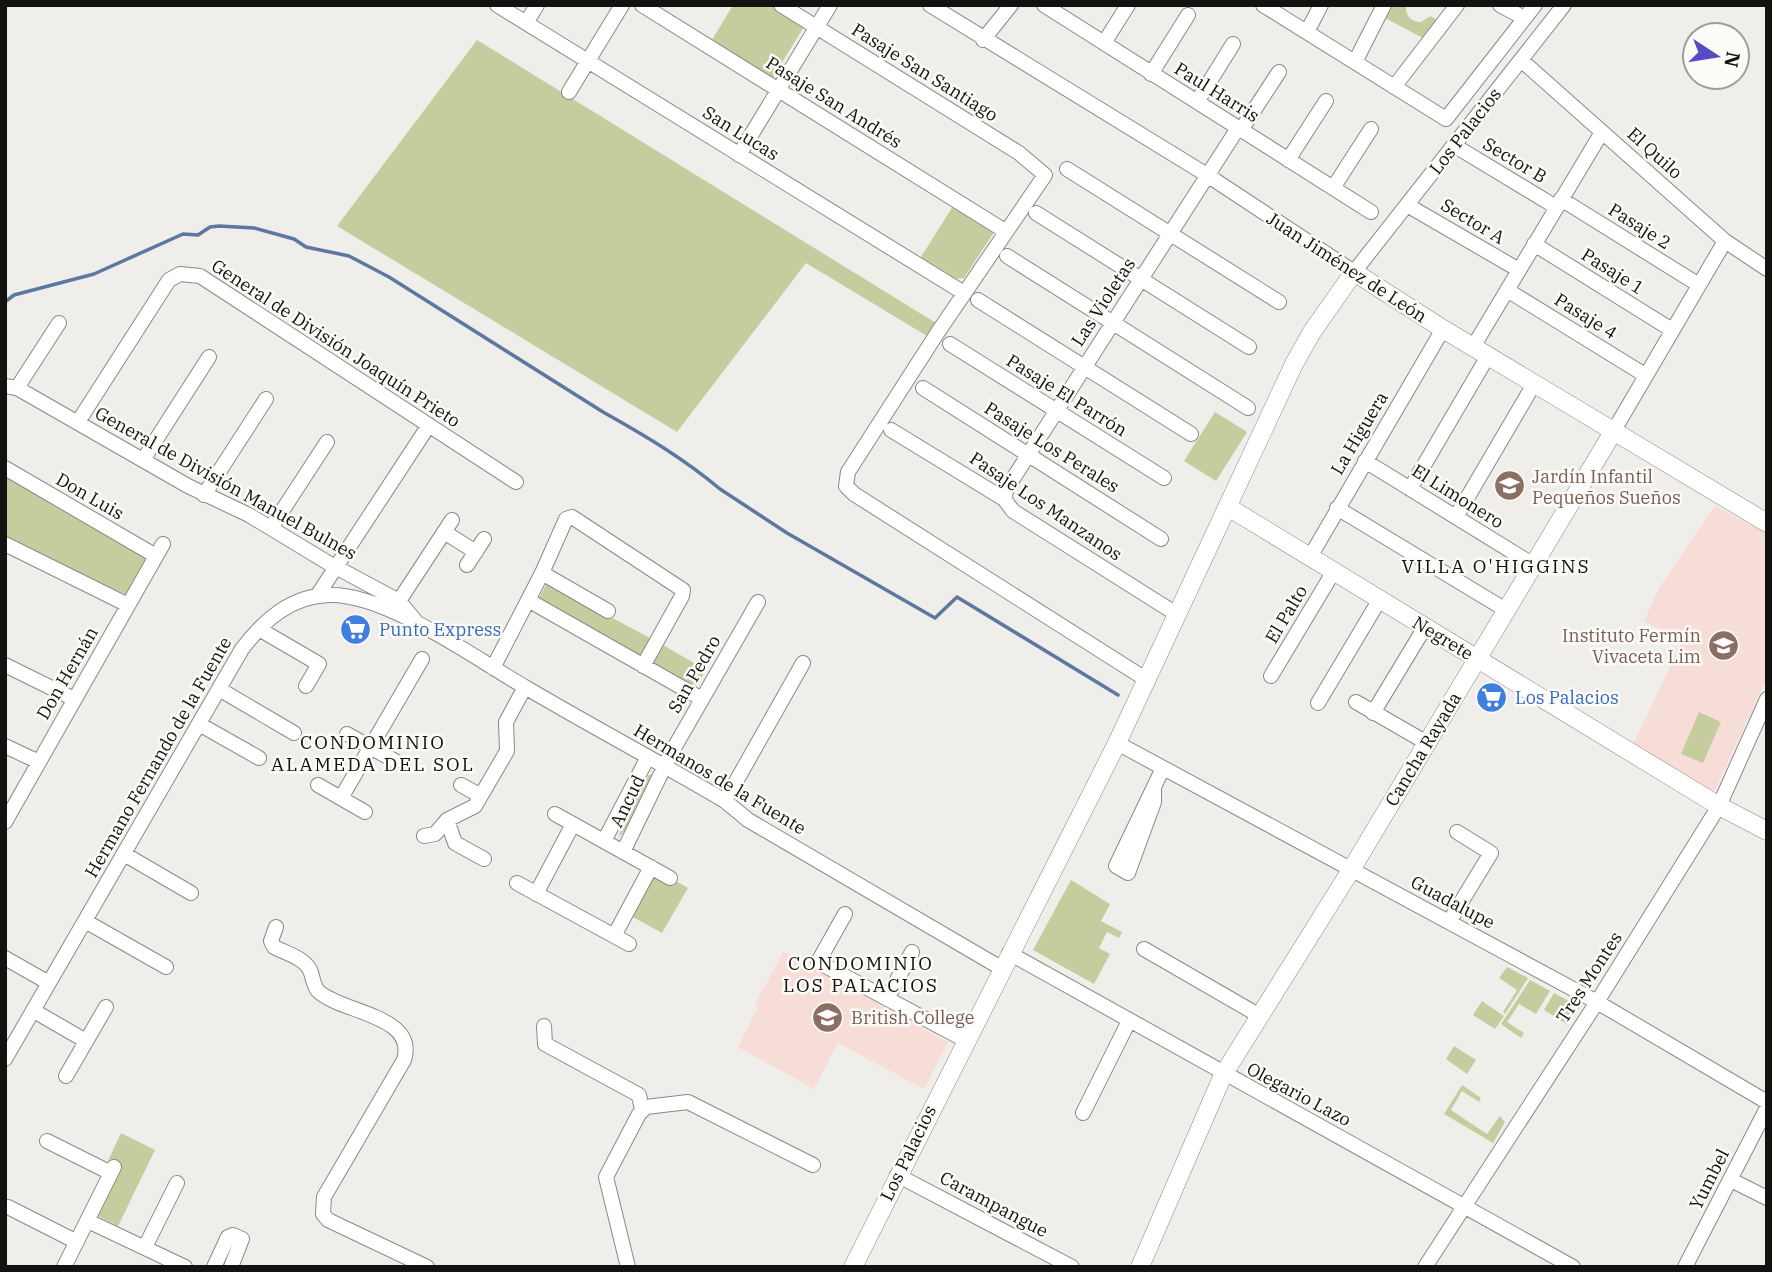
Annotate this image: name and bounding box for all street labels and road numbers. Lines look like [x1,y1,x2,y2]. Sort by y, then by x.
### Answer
street label: Pasaje San Santiago [848,18,1002,126]
street label: Pasaje San Andrés [762,51,906,153]
street label: Paul Harris [1170,57,1264,127]
street label: Los Palacios [1424,83,1506,179]
street label: San Lucas [699,101,783,165]
street label: El Quilo [1623,122,1687,184]
street label: Sector B [1479,132,1551,188]
street label: Sector A [1437,193,1510,249]
street label: Pasaje 2 [1604,198,1676,254]
street label: Juan Jiménez de León [1262,207,1432,327]
street label: Pasaje 1 [1577,243,1649,299]
street label: Las Violetas [1066,253,1140,351]
street label: General de División Joaquín Prieto [207,254,465,432]
street label: Pasaje 4 [1550,288,1622,344]
street label: Pasaje El Parrón [1002,349,1132,441]
street label: La Higuera [1325,387,1393,479]
street label: Pasaje Los Perales [980,396,1124,498]
street label: General de División Manuel Bulnes [91,401,361,565]
street label: Pasaje Los Manzanos [965,446,1127,566]
street label: El Limonero [1408,459,1508,533]
street label: Don Luis [52,467,128,525]
street label: El Palto [1260,581,1312,647]
street label: Negrete [1408,611,1478,665]
street label: Don Hernán [31,623,103,723]
street label: San Pedro [663,631,725,717]
street label: Hermano Fernando de la Fuente [79,633,237,881]
street label: Cancha Rayada [1380,688,1466,810]
street label: Hermanos de la Fuente [630,718,810,840]
street label: Ancud [605,771,649,831]
street label: Guadalupe [1407,870,1499,934]
street label: Tres Montes [1551,927,1627,1027]
street label: Olegario Lazo [1243,1057,1355,1131]
street label: Los Palacios [875,1101,941,1205]
street label: Yumbel [1684,1145,1734,1213]
street label: Carampangue [936,1166,1052,1242]

